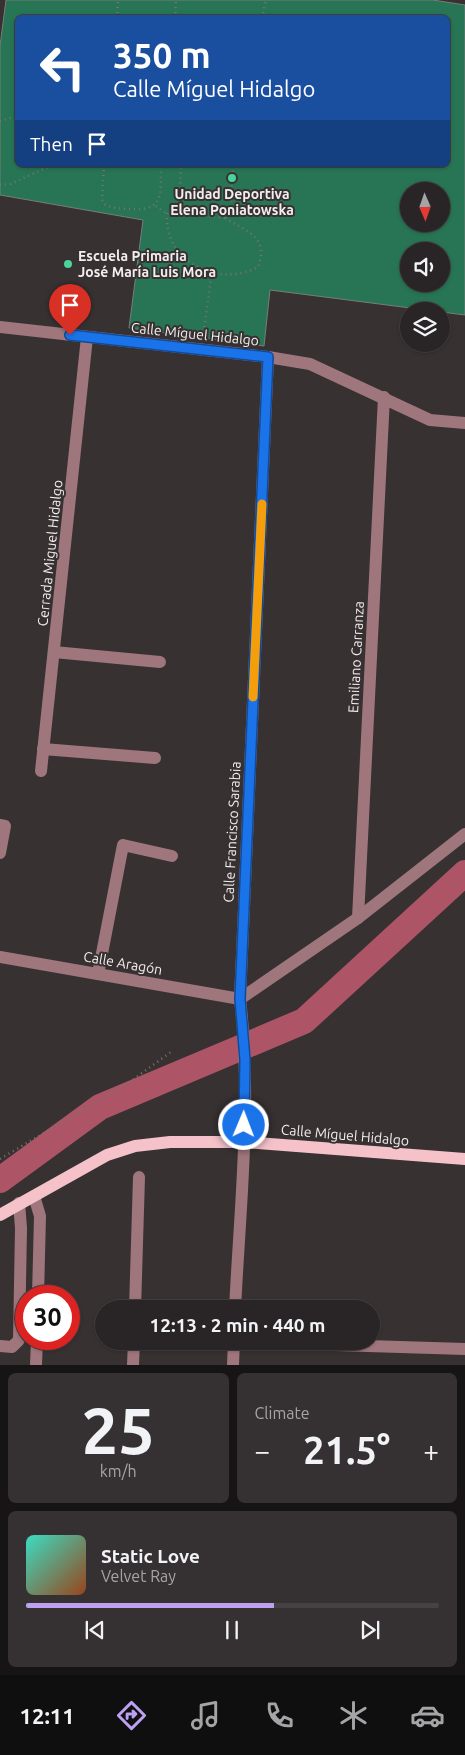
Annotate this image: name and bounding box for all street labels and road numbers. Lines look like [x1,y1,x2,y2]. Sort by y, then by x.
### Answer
street label: Calle Míguel Hidalgo [130,319,260,349]
street label: Cerrada Miguel Hidalgo [34,479,66,627]
street label: Emiliano Carranza [345,601,367,713]
street label: Calle Francisco Sarabia [220,761,244,903]
street label: Calle Aragón [82,948,164,978]
street label: Calle Míguel Hidalgo [280,1121,410,1149]

